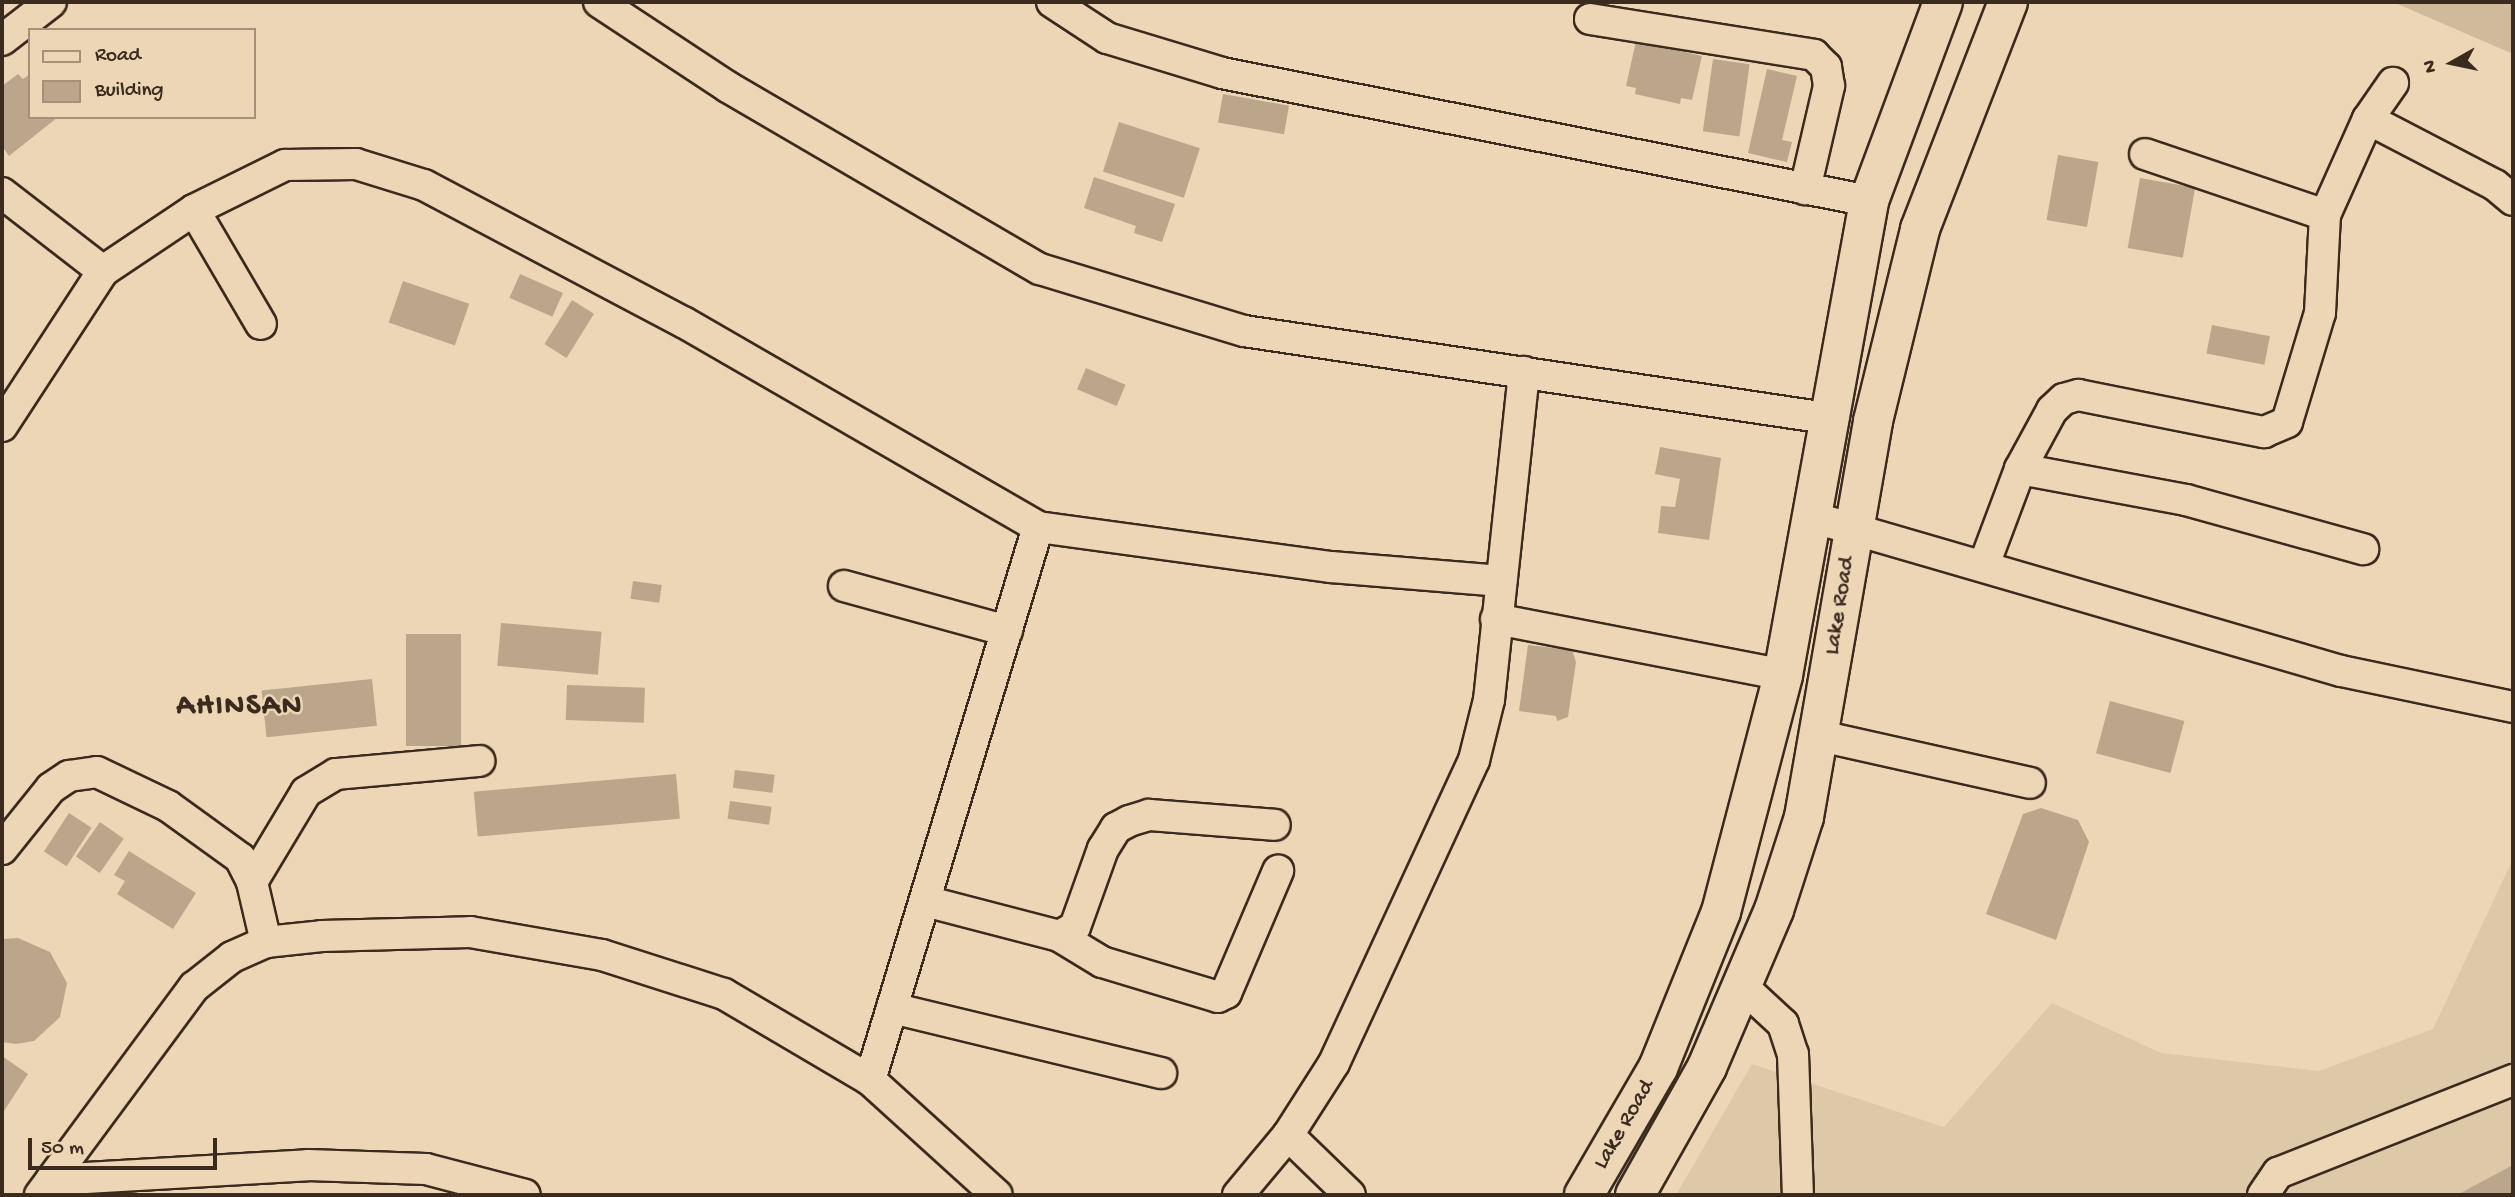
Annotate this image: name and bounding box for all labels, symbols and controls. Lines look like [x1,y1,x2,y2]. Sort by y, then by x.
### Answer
legend [28,28,256,119]
north arrow [2417,28,2487,98]
text: Road [95,44,141,69]
text: N [2418,58,2443,74]
text: Building [95,79,164,104]
street label: Lake Road [1820,555,1862,657]
district label: AHINSAN [177,690,303,726]
street label: Lake Road [1588,1075,1662,1175]
scale bar [32,1124,220,1168]
text: 50 m [41,1137,84,1162]

